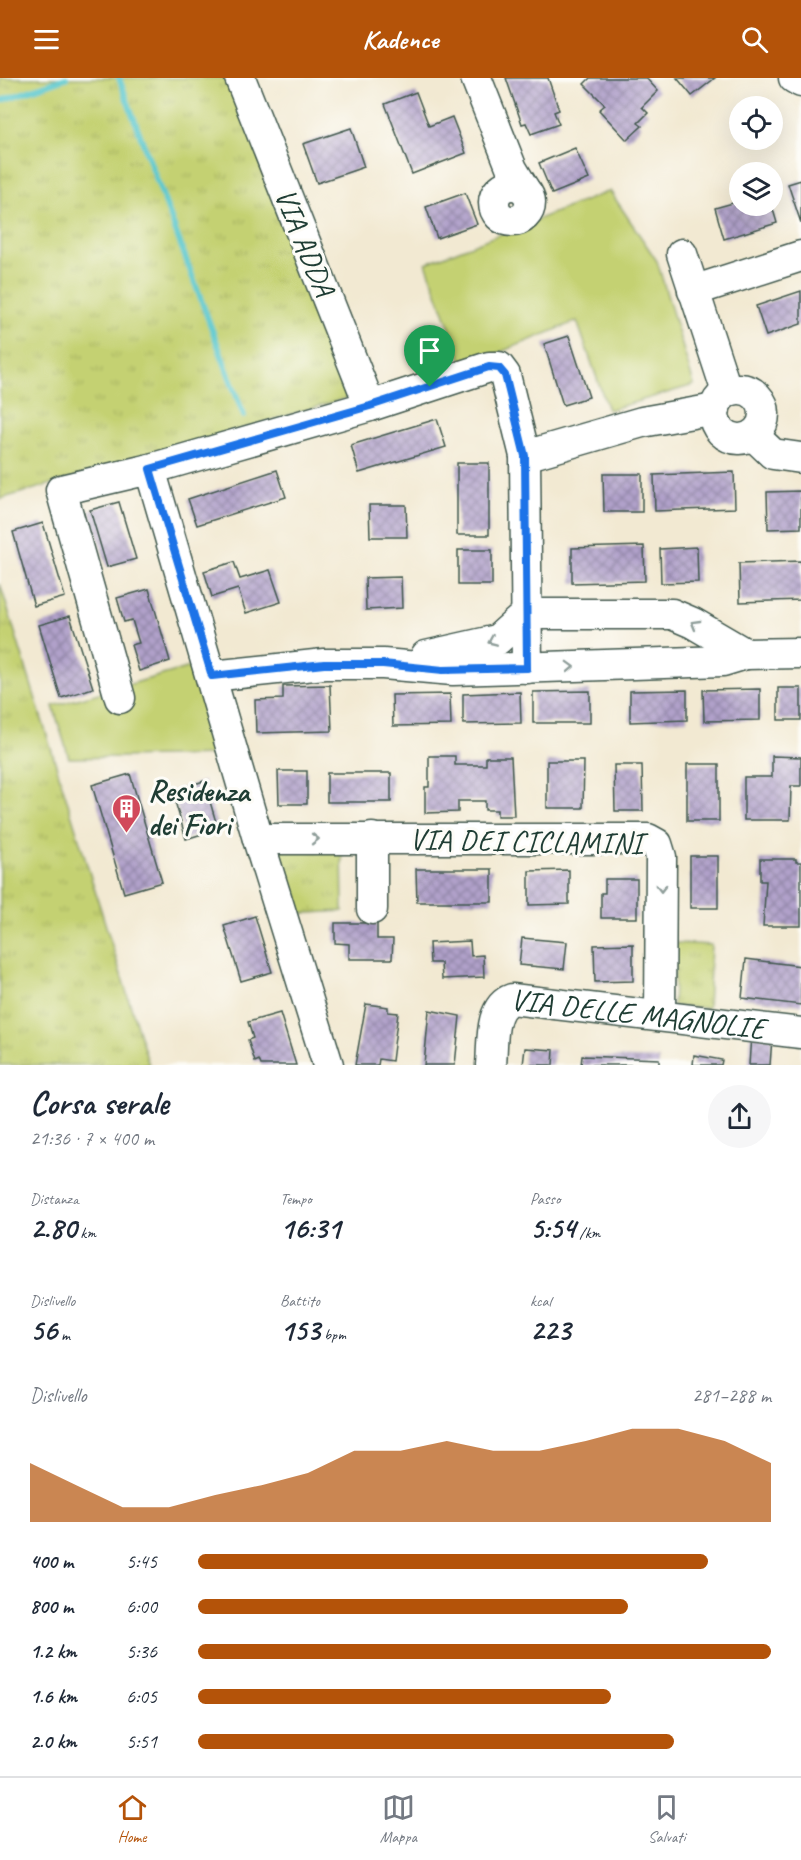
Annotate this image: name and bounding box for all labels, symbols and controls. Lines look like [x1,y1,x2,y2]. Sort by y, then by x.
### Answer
text: Kadence [362,22,439,56]
icon: menu [30,23,63,56]
icon: search [738,23,771,56]
map controls [729,96,783,216]
button: locate [729,96,783,150]
button: layers [729,162,783,216]
street label: VIA ADDA [266,183,344,303]
pin [404,325,455,387]
icon: arrive [413,334,446,367]
one-way arrow [691,620,702,631]
one-way arrow [487,634,498,646]
one-way arrow [565,660,574,673]
place label: Residenza dei Fiori [148,772,252,844]
building icon: Residenza dei Fiori [111,792,143,834]
street label: VIA DEI CICLAMINI [409,820,649,862]
one-way arrow [311,833,320,845]
one-way arrow [655,883,667,892]
street label: VIA DELLE MAGNOLIE [509,980,770,1048]
text: Corsa serale [30,1082,169,1124]
button: share [708,1085,771,1148]
text: 21:36 · 7 × 400 m [30,1126,154,1151]
text: Distanza [30,1189,78,1209]
text: Tempo [280,1189,312,1209]
text: Passo [530,1189,560,1209]
text: 2.80 [30,1209,76,1247]
text: 16:31 [280,1209,341,1247]
text: 5:54 [530,1209,575,1247]
text: km [76,1223,96,1243]
text: /km [575,1223,600,1243]
text: Dislivello [30,1291,75,1311]
text: Battito [280,1291,320,1311]
text: kcal [530,1291,551,1311]
text: 56 [30,1311,57,1349]
text: 153 [280,1311,320,1349]
text: 223 [530,1311,571,1349]
text: m [57,1325,70,1345]
text: bpm [320,1325,346,1345]
text: Dislivello [30,1383,86,1408]
text: 281–288 m [692,1383,771,1408]
text: 400 m [30,1549,73,1574]
text: 5:45 [126,1549,157,1574]
text: 800 m [30,1594,73,1619]
text: 6:00 [126,1594,157,1619]
text: 1.2 km [30,1639,77,1664]
text: 5:36 [126,1639,157,1664]
text: 1.6 km [30,1684,77,1709]
text: 6:05 [126,1684,157,1709]
text: 2.0 km [30,1729,77,1754]
text: 5:51 [126,1729,157,1754]
tab: Home [116,1791,149,1847]
tab: Mappa [380,1791,417,1847]
tab: Salvati [648,1791,685,1847]

